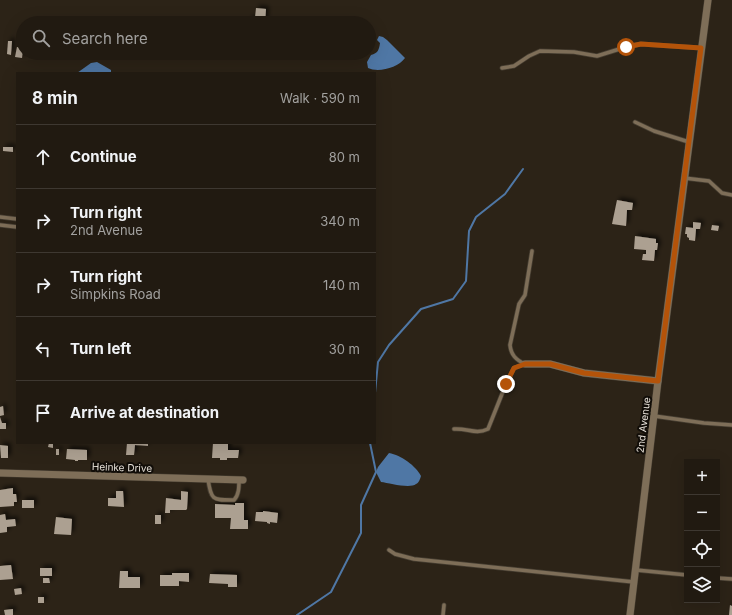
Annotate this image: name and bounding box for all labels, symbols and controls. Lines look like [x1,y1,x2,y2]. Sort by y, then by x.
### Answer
search box [16,16,376,60]
icon: search [30,27,52,49]
text: Search here [62,29,148,48]
route start [617,38,635,56]
text: 8 min [32,88,78,108]
text: Walk · 590 m [280,90,360,106]
icon: ahead [32,146,54,168]
text: Continue [70,147,137,166]
text: 80 m [329,149,360,165]
text: Turn right [70,203,142,222]
icon: right [32,210,54,232]
text: 340 m [320,213,360,229]
text: 2nd Avenue [70,222,143,238]
text: Turn right [70,267,142,286]
icon: right [32,274,54,296]
text: 140 m [323,277,360,293]
text: Simpkins Road [70,286,161,302]
icon: left [32,338,54,360]
text: Turn left [70,339,131,358]
text: 30 m [329,341,360,357]
route end [497,375,515,393]
street label: 2nd Avenue [634,396,652,454]
icon: arrive [32,402,54,424]
text: Arrive at destination [70,403,219,422]
map controls [684,459,720,603]
button: + [684,459,720,495]
street label: Heinke Drive [92,460,153,474]
button: − [684,495,720,531]
button: locate [684,531,720,567]
button: layers [684,567,720,603]

